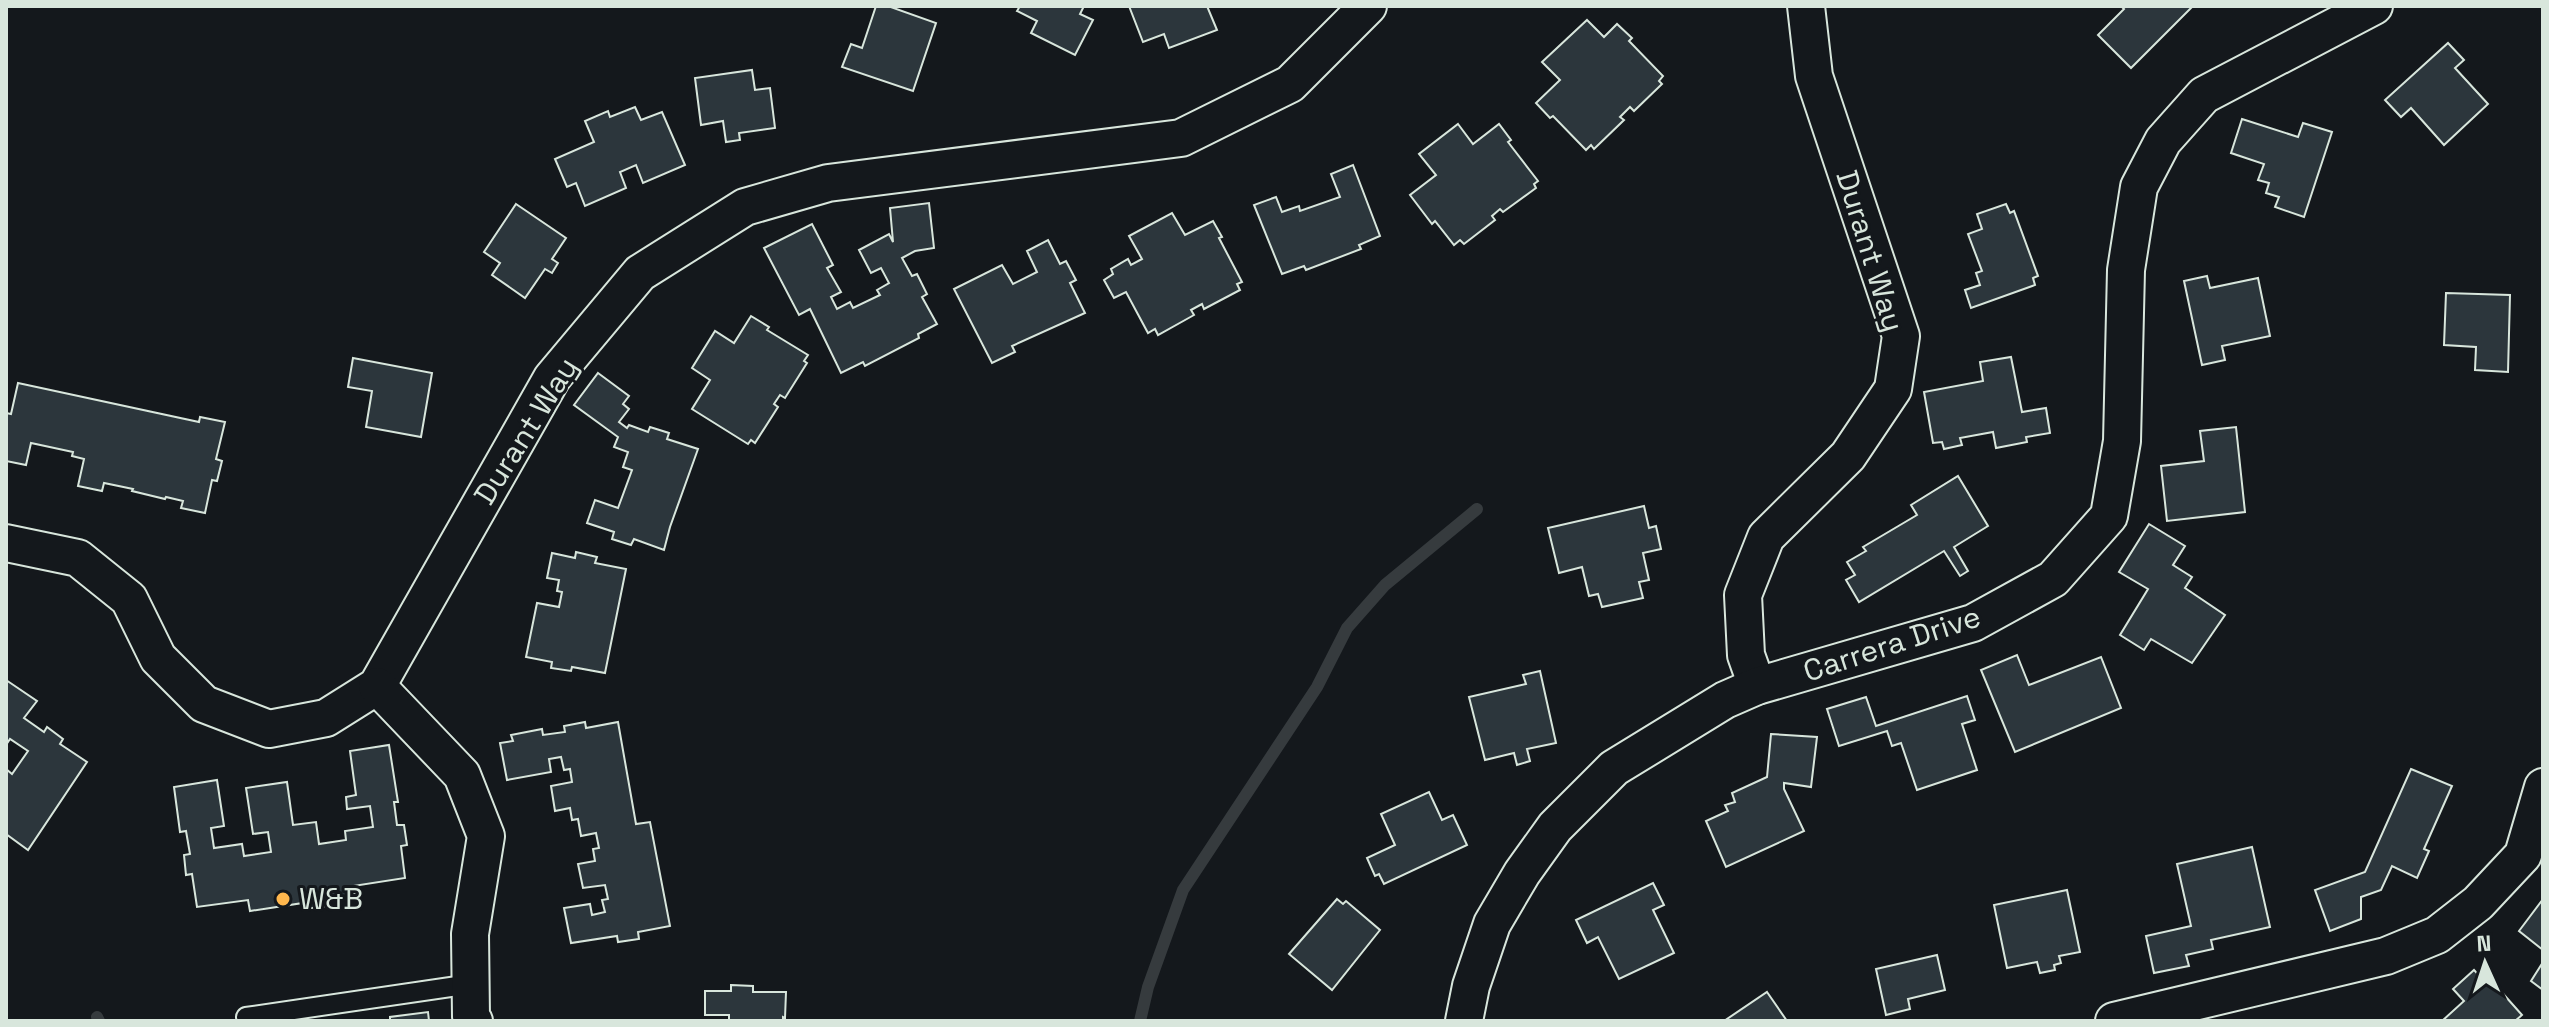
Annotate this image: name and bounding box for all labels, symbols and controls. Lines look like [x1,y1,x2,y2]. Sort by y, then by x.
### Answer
street label: Durant Way [1827,165,1914,336]
street label: Durant Way [465,350,586,512]
street label: Carrera Drive [1798,597,1985,690]
place label: W&B [299,879,363,918]
marker: W&B [274,890,292,908]
north arrow [2445,923,2525,1003]
text: N [2476,929,2492,957]

